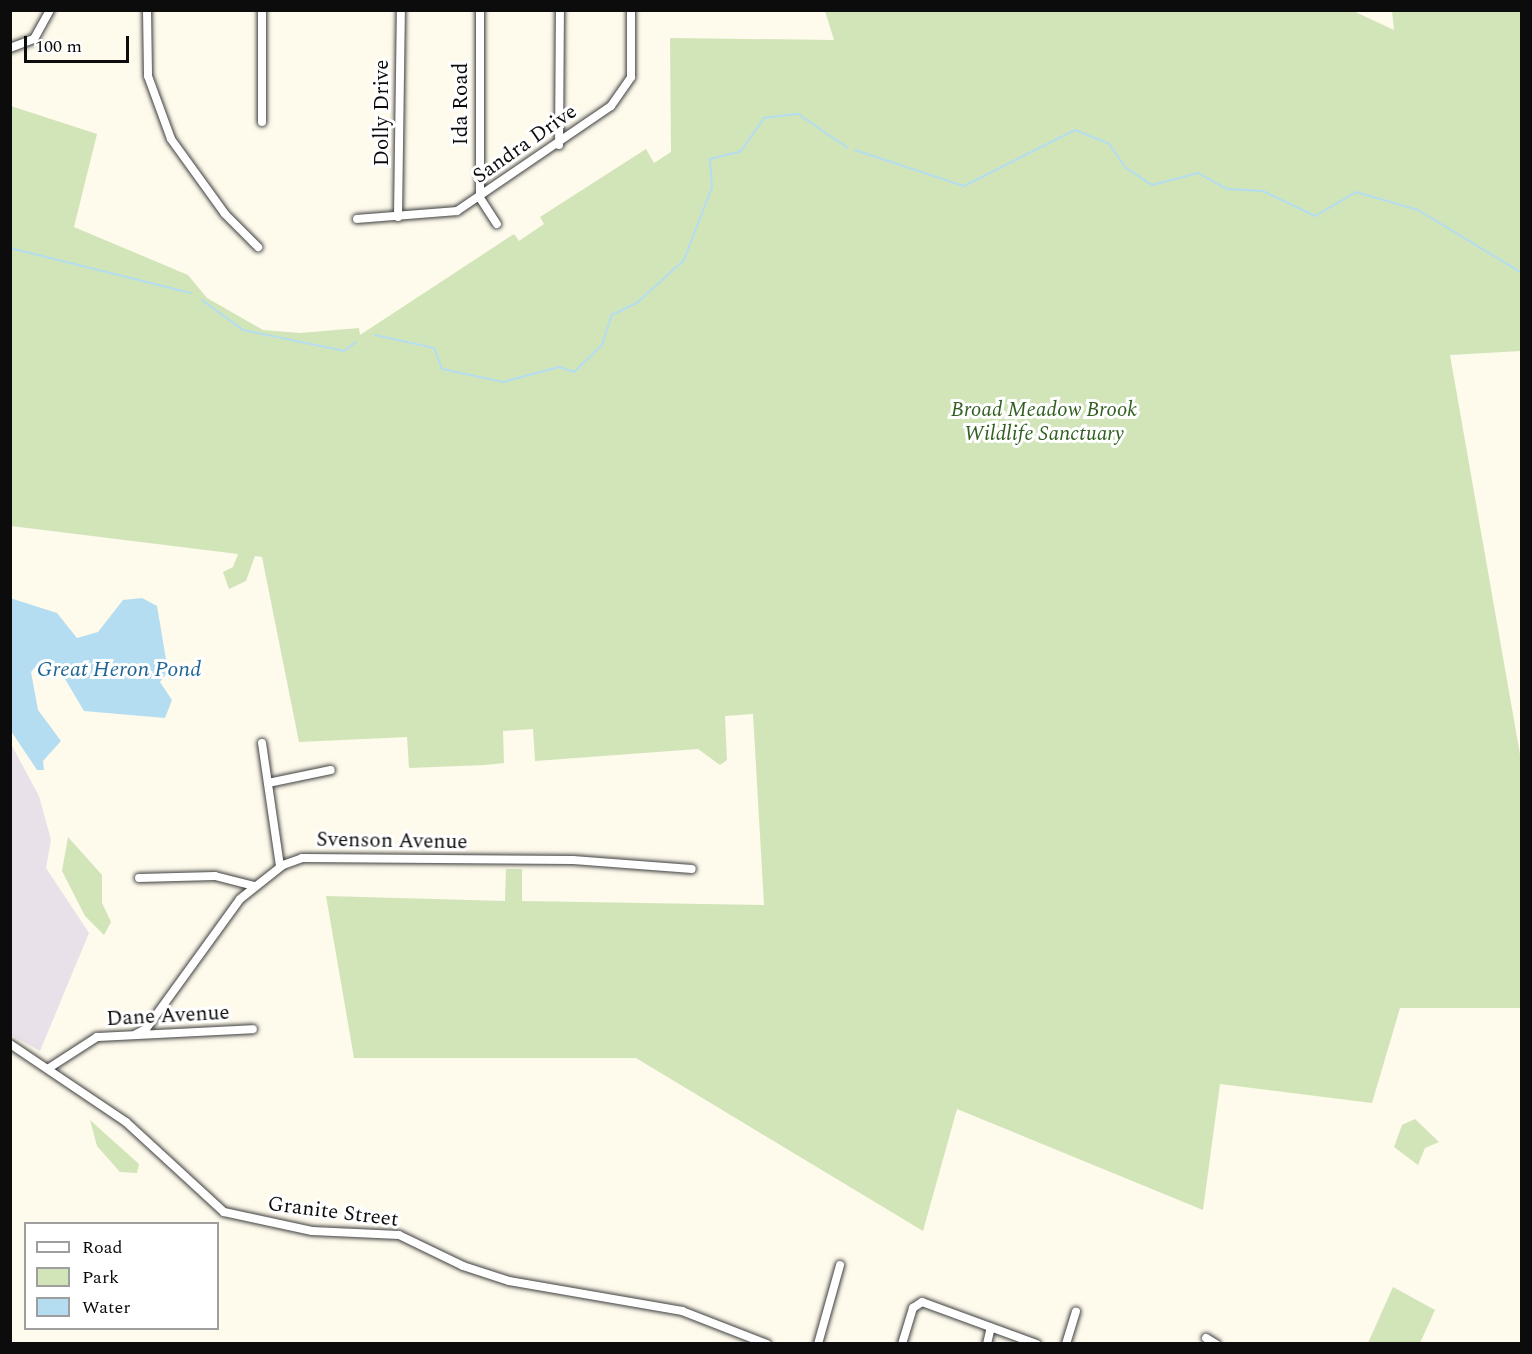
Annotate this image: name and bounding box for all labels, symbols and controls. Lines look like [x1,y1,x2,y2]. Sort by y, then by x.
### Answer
scale bar [27,24,132,62]
text: 100 m [35,33,82,60]
street label: Dolly Drive [369,60,395,166]
street label: Ida Road [448,63,474,145]
street label: Sandra Drive [468,99,582,189]
park label: Broad Meadow Brook Wildlife Sanctuary [951,397,1137,447]
water label: Great Heron Pond [37,657,201,683]
street label: Svenson Avenue [316,827,468,855]
street label: Dane Avenue [106,1000,230,1032]
street label: Granite Street [266,1191,400,1233]
legend [24,1222,219,1330]
text: Road [82,1234,123,1261]
text: Park [82,1264,119,1291]
text: Water [82,1294,130,1321]

